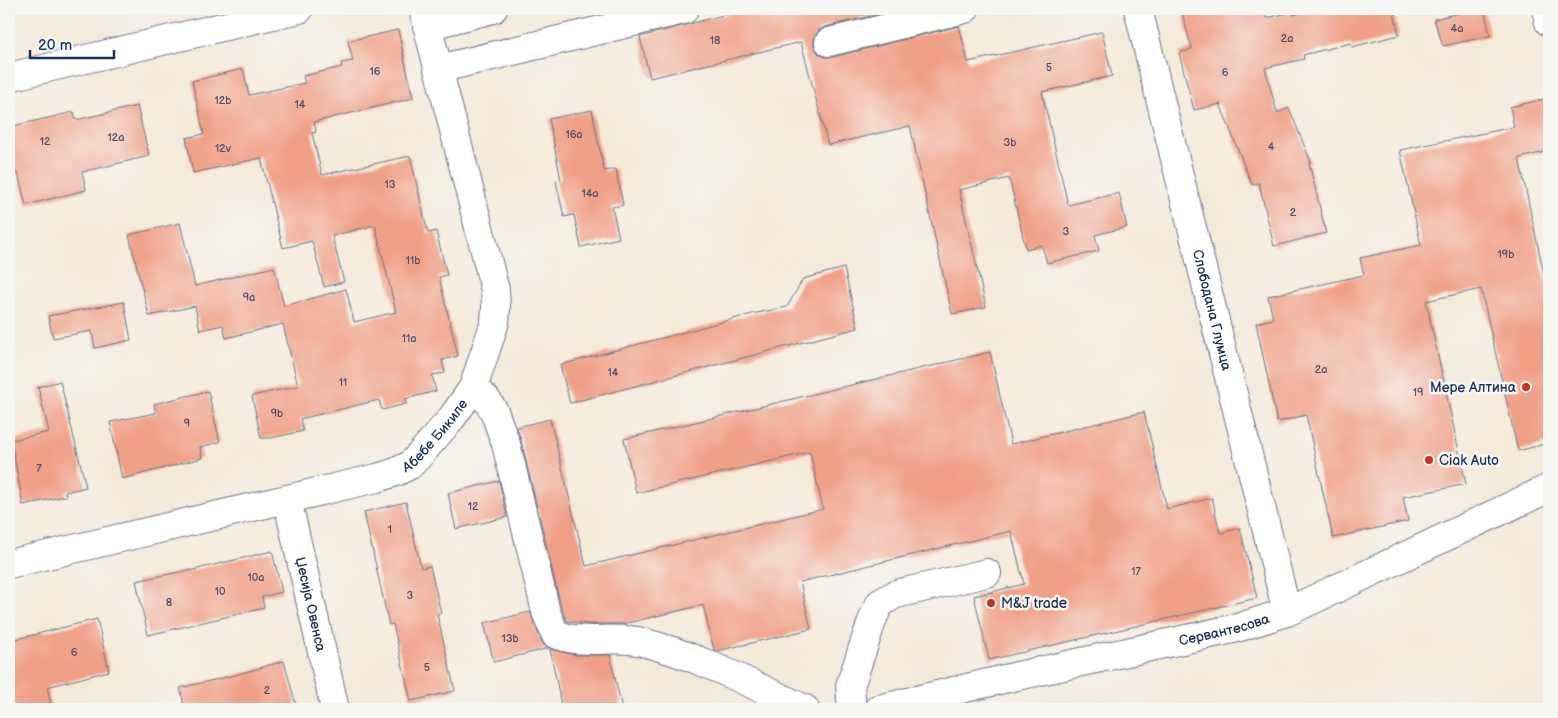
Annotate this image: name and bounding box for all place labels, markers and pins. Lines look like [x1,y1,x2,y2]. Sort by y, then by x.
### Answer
place label: Мере Алтина [1430,379,1517,396]
marker: Мере Алтина [1520,381,1532,393]
place label: Ciak Auto [1439,452,1499,469]
marker: Ciak Auto [1423,454,1435,466]
place label: M&J trade [1001,595,1067,612]
marker: M&J trade [985,597,997,609]

